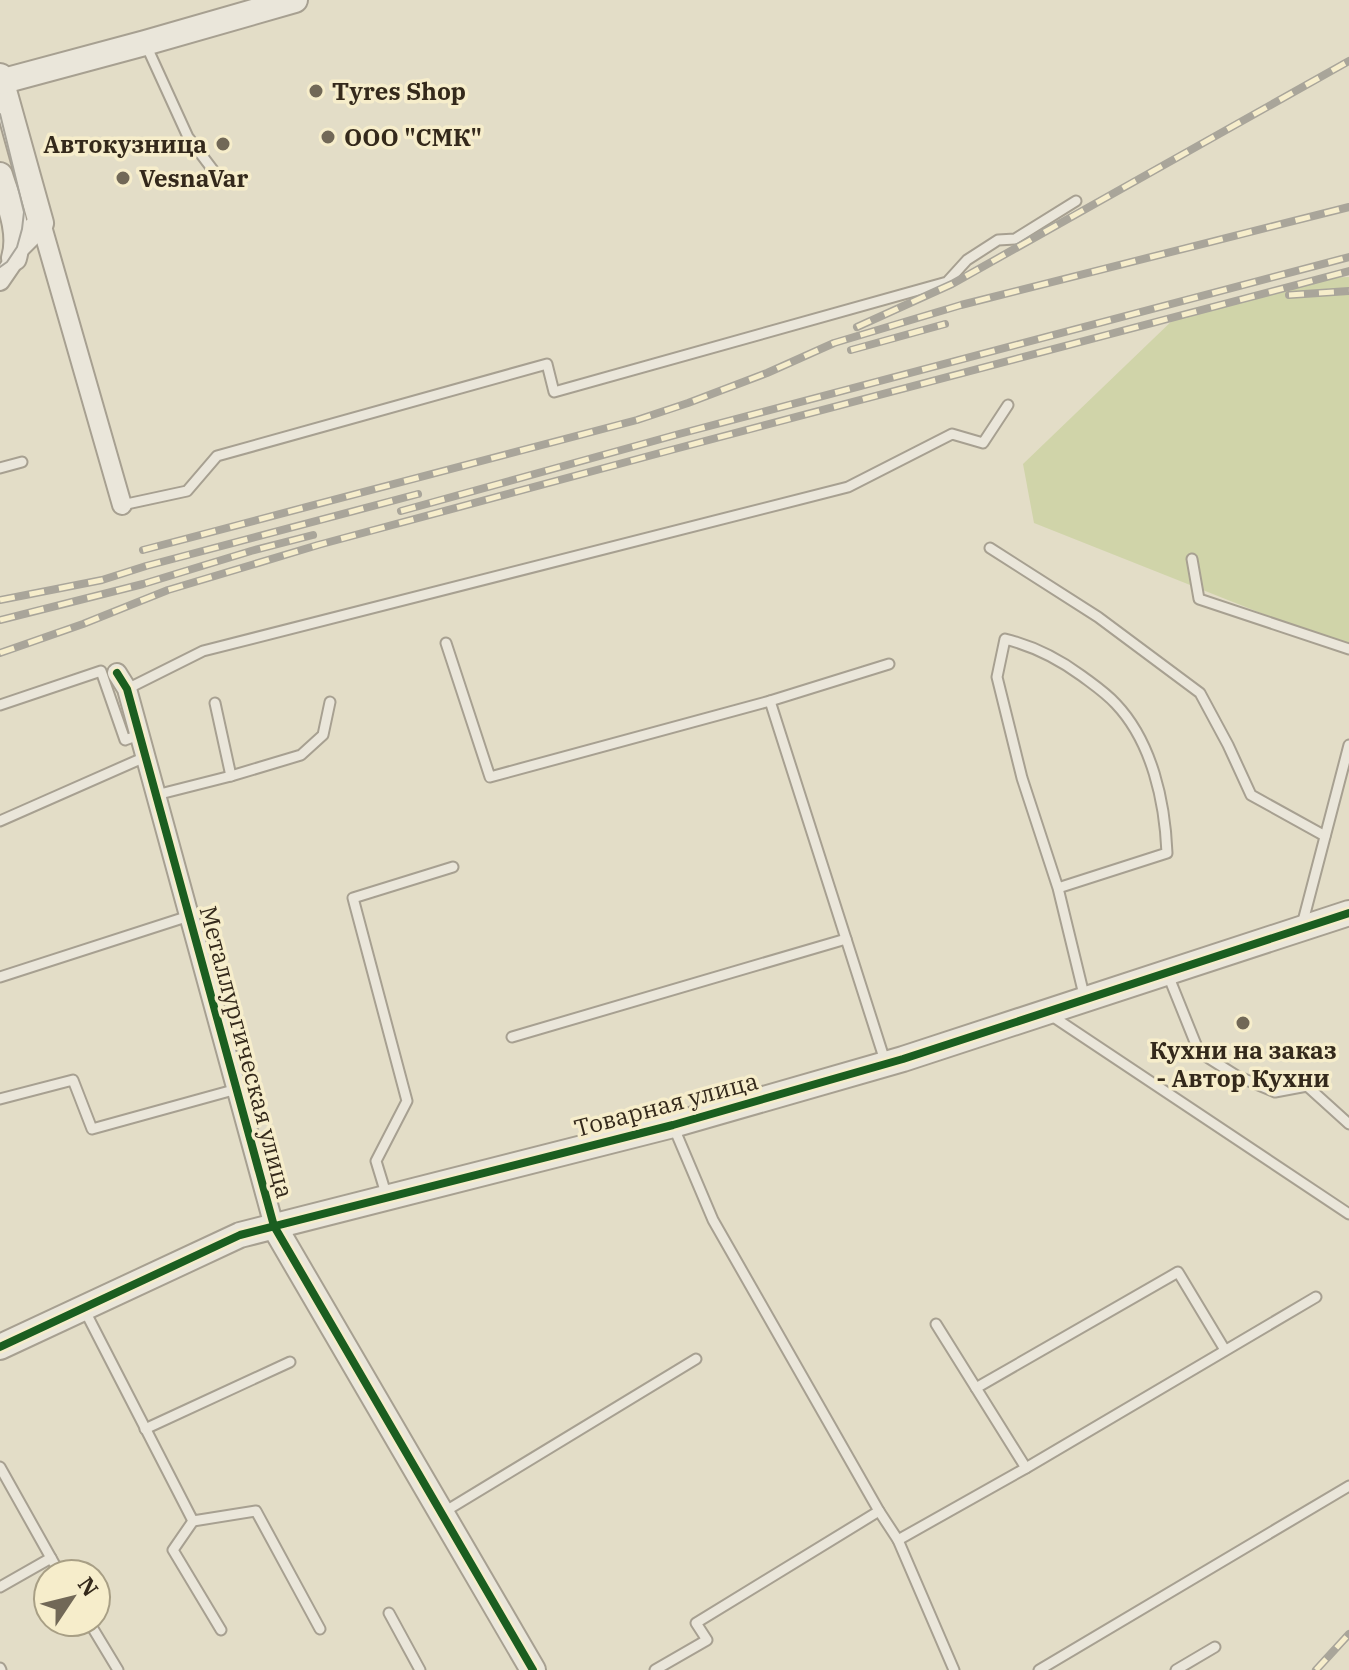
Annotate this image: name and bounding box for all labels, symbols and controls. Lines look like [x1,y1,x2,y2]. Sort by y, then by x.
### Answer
place label: Tyres Shop [332,75,466,107]
marker: Tyres Shop [307,82,325,100]
place label: ООО "СМК" [344,121,482,153]
place label: Автокузница [43,128,207,160]
marker: ООО "СМК" [319,128,337,146]
marker: Автокузница [214,135,232,153]
place label: VesnaVar [139,162,248,194]
marker: VesnaVar [114,169,132,187]
street label: Металлургическая улица [193,902,301,1202]
marker: Кухни на заказ - Автор Кухни [1234,1014,1252,1032]
place label: Кухни на заказ - Автор Кухни [1149,1034,1337,1094]
street label: Товарная улица [571,1064,761,1144]
north arrow [32,1558,112,1638]
text: N [72,1571,106,1602]

